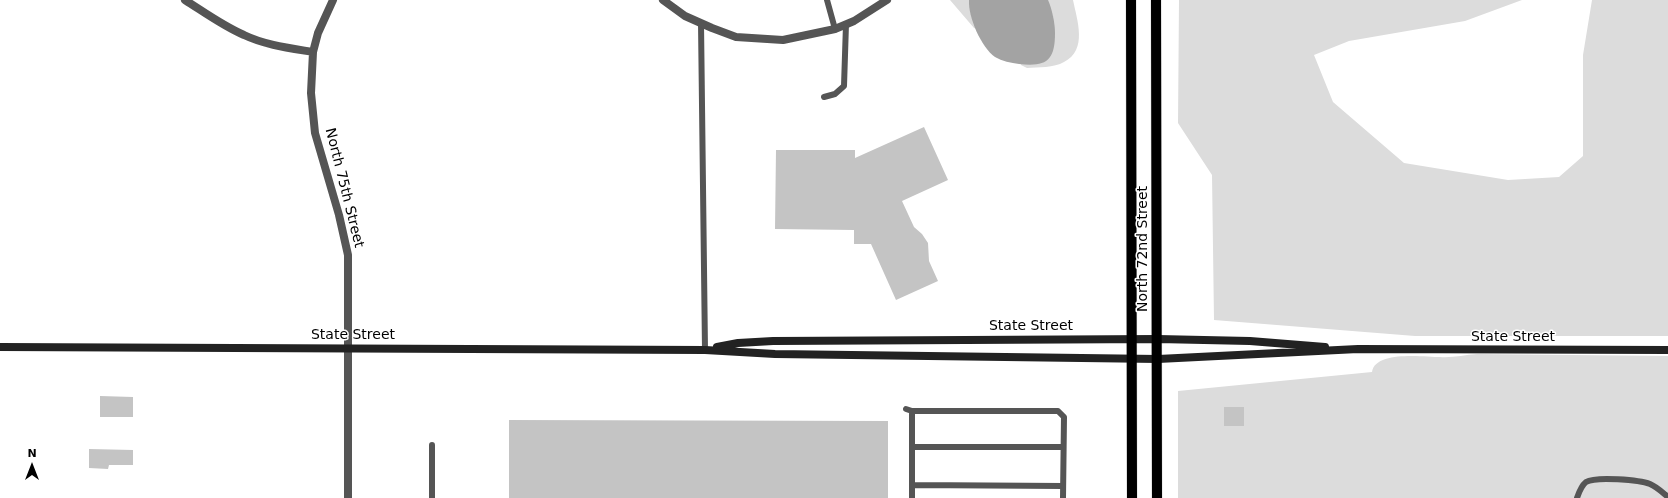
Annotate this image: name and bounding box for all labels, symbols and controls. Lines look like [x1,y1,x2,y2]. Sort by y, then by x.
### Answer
street label: North 75th Street [321,126,367,250]
street label: North 72nd Street [1135,186,1151,312]
street label: State Street [989,318,1073,334]
street label: State Street [311,327,395,343]
street label: State Street [1471,329,1555,345]
north arrow [12,446,52,486]
text: N [27,447,37,460]

